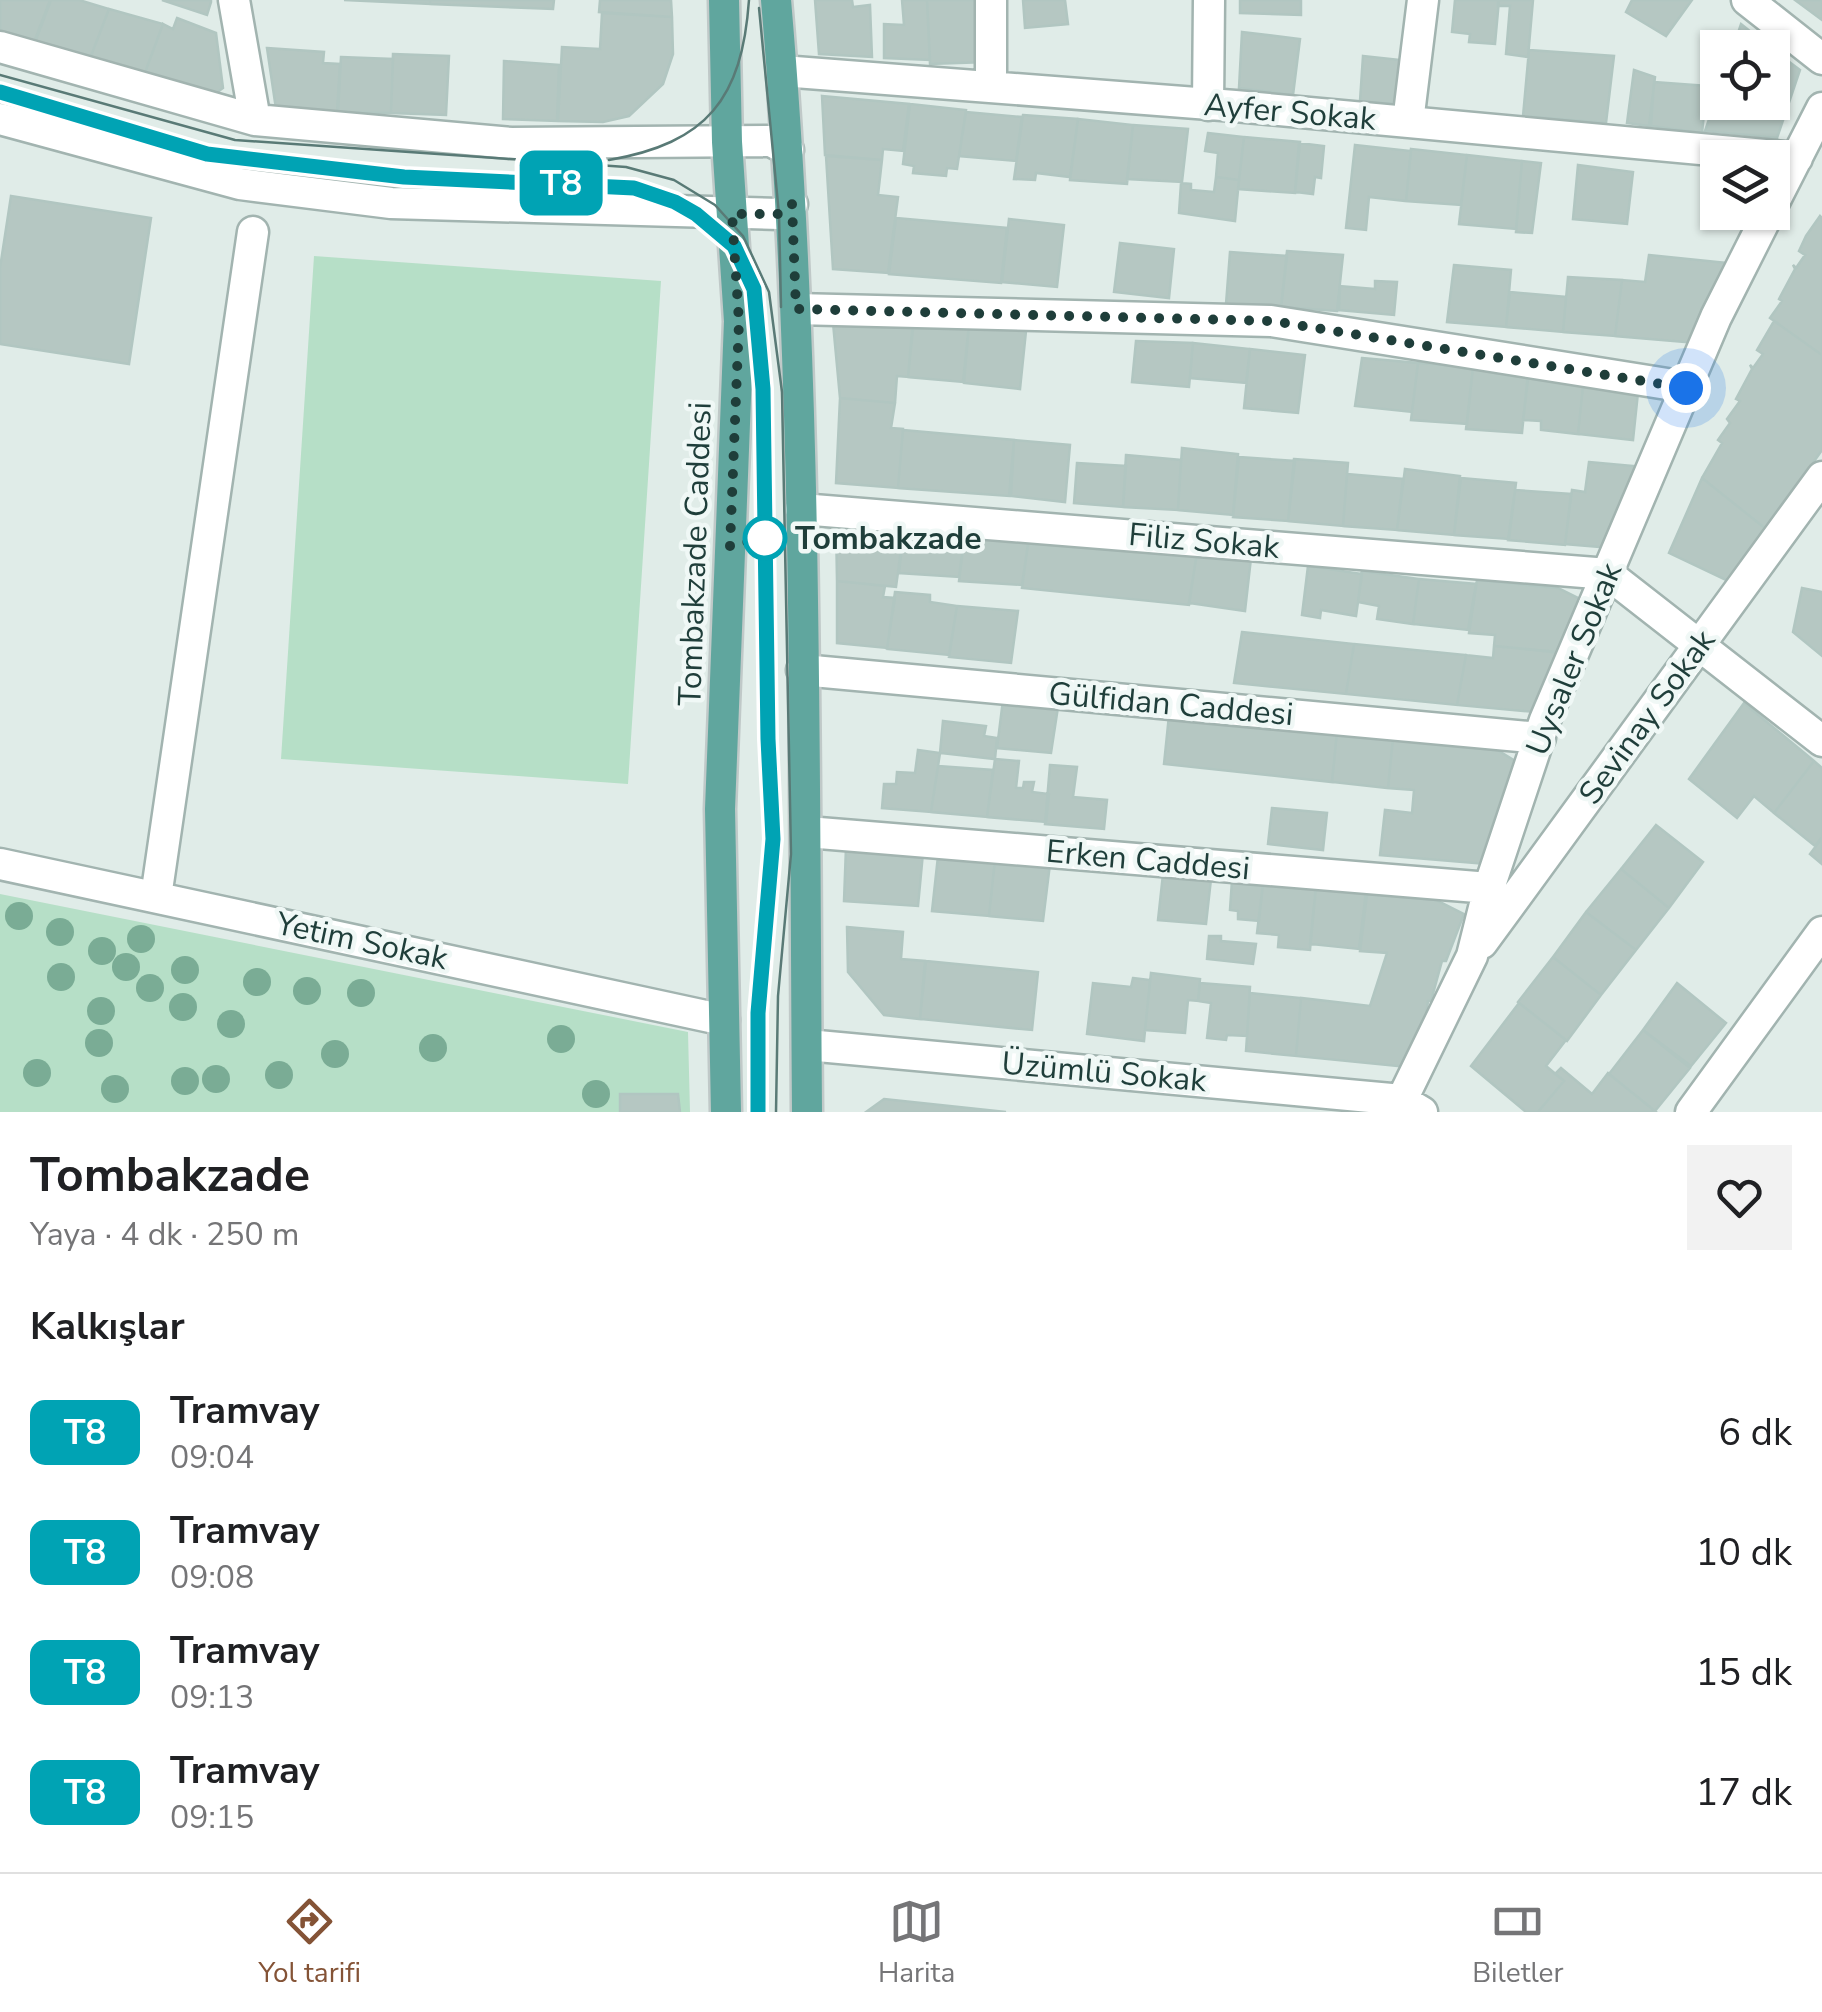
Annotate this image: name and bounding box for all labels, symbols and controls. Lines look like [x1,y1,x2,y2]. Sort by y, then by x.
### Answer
map controls [1700,30,1790,230]
button: locate [1700,30,1790,120]
street label: Ayfer Sokak [1202,83,1379,141]
button: layers [1700,140,1790,230]
line badge: T8 [516,150,606,216]
text: T8 [540,160,582,207]
your location [1661,363,1711,413]
street label: Tombakzade Caddesi [668,401,722,707]
street label: Filiz Sokak [1127,513,1282,569]
marker: Tombakzade [744,517,786,559]
place label: Tombakzade [795,517,982,560]
street label: Uysaler Sokak [1516,555,1633,762]
street label: Sevinay Sokak [1569,620,1726,813]
street label: Gülfidan Caddesi [1047,672,1295,736]
street label: Erken Caddesi [1044,830,1252,890]
street label: Yetim Sokak [271,902,453,980]
street label: Üzümlü Sokak [1000,1042,1209,1102]
text: Tombakzade [30,1142,310,1208]
button: heart [1687,1145,1792,1250]
text: Yaya · 4 dk · 250 m [30,1213,299,1256]
text: Kalkışlar [30,1301,185,1352]
text: Tramvay [170,1385,320,1436]
text: 6 dk [1718,1407,1792,1458]
text: T8 [64,1409,106,1456]
text: 09:04 [170,1436,254,1479]
text: Tramvay [170,1505,320,1556]
text: 10 dk [1695,1527,1792,1578]
text: T8 [64,1529,106,1576]
text: 09:08 [170,1556,254,1599]
text: Tramvay [170,1625,320,1676]
text: 15 dk [1695,1647,1792,1698]
text: T8 [64,1649,106,1696]
text: 09:13 [170,1676,254,1719]
text: Tramvay [170,1745,320,1796]
text: 17 dk [1695,1767,1792,1818]
text: T8 [64,1769,106,1816]
text: 09:15 [170,1796,254,1839]
tab: Yol tarifi [258,1894,361,1992]
tab: Harita [878,1894,955,1992]
tab: Biletler [1472,1894,1564,1992]

